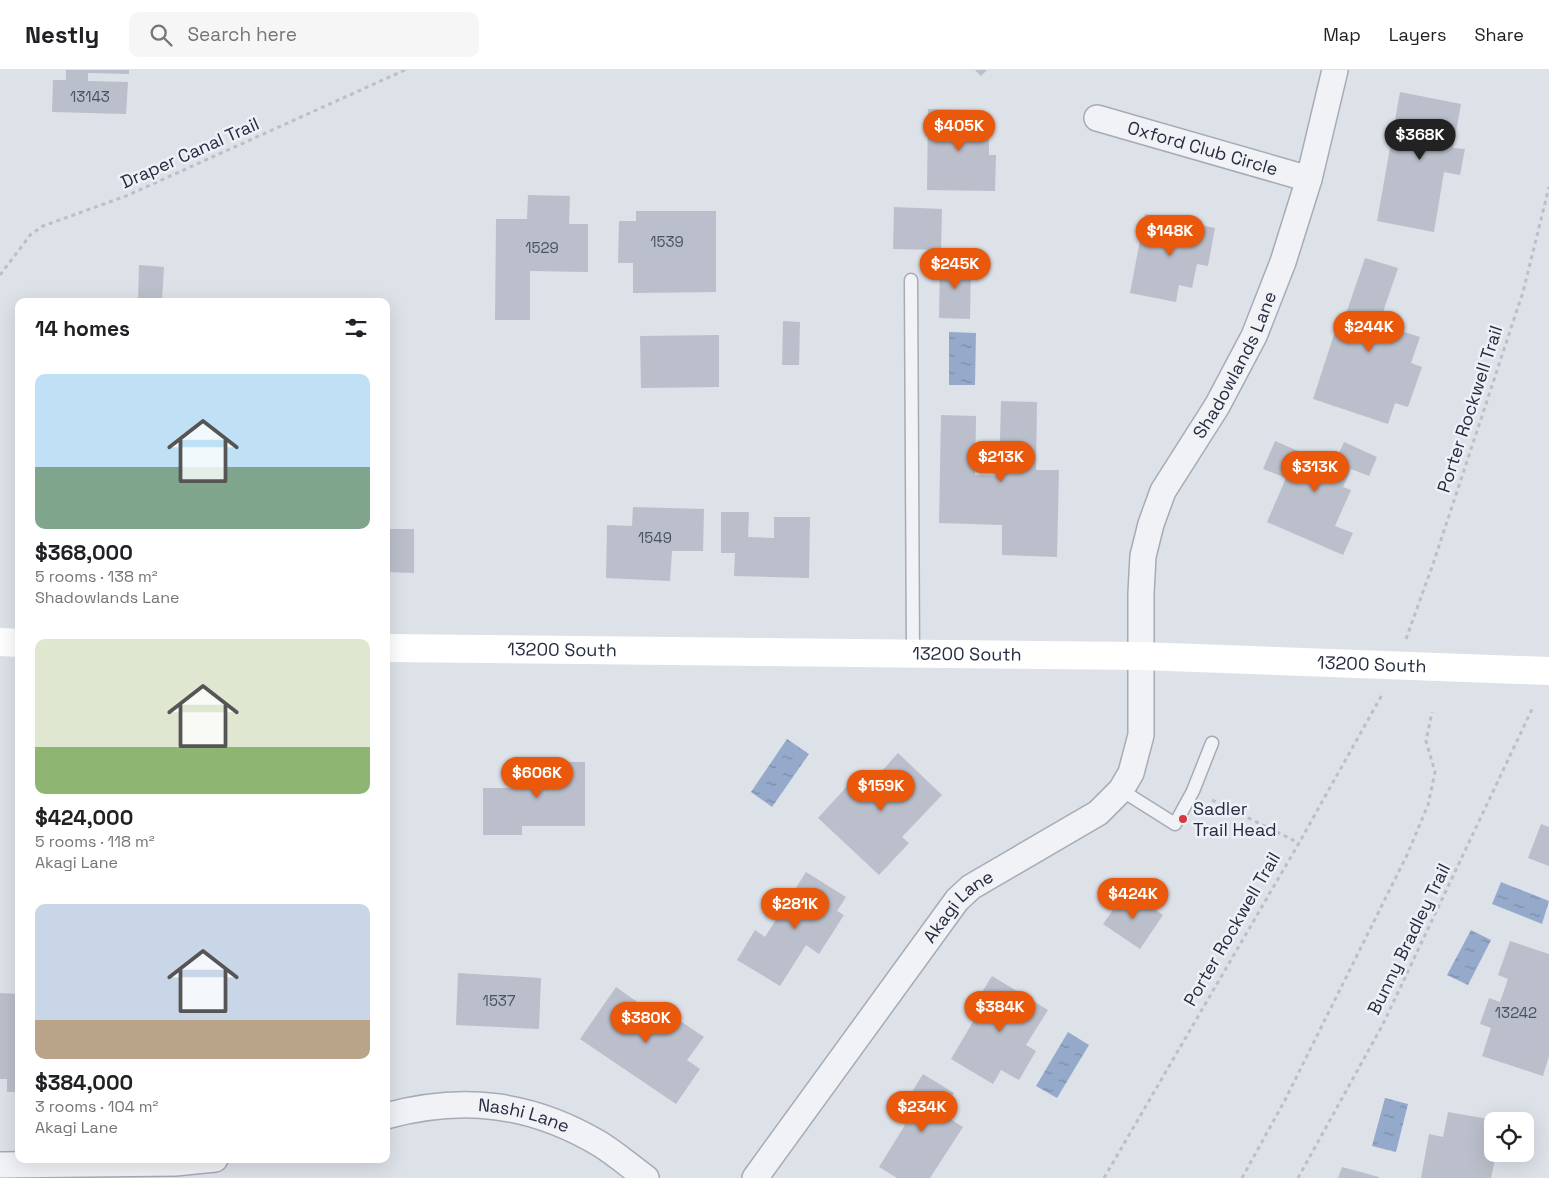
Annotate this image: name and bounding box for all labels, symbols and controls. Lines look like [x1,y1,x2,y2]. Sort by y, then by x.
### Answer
search box [129,12,479,57]
text: Nestly [25,19,99,50]
icon: search [147,21,175,49]
text: Search here [187,22,297,47]
text: Map [1323,23,1361,46]
text: Layers [1389,23,1446,46]
text: Share [1474,23,1524,46]
house number: 13143 [70,87,110,106]
pin: $405K [924,109,994,152]
street label: Draper Canal Trail [117,112,263,193]
text: $405K [934,115,984,136]
street label: Oxford Club Circle [1125,115,1281,181]
pin: $368K [1385,118,1455,161]
text: $368K [1396,124,1444,145]
pin: $148K [1135,214,1205,257]
text: $148K [1147,220,1193,241]
house number: 1539 [650,232,684,251]
house number: 1529 [525,238,559,257]
pin: $245K [920,248,990,290]
text: $245K [931,253,979,274]
street label: Shadowlands Lane [1187,288,1281,443]
pin: $244K [1334,310,1404,353]
icon: filters [342,314,370,342]
text: 14 homes [35,315,130,342]
text: $244K [1344,316,1394,337]
street label: Porter Rockwell Trail [1432,322,1507,495]
icon: home [158,406,248,496]
pin: $213K [966,440,1036,483]
text: $213K [978,446,1024,467]
pin: $313K [1280,450,1350,493]
text: $313K [1292,456,1338,477]
house number: 1549 [638,528,672,547]
text: $368,000 [35,539,133,566]
text: 5 rooms · 138 m² [35,566,158,587]
text: Shadowlands Lane [35,587,179,608]
street label: 13200 South [507,637,617,661]
street label: 13200 South [912,642,1022,666]
street label: 13200 South [1317,650,1427,677]
icon: home [158,671,248,761]
pin: $606K [502,756,572,799]
text: $606K [512,762,562,783]
pin: $159K [846,770,916,812]
text: $159K [858,775,904,796]
place label: Sadler Trail Head [1193,797,1277,841]
text: $424,000 [35,804,133,831]
marker: Sadler Trail Head [1177,813,1189,825]
text: 5 rooms · 118 m² [35,831,155,852]
street label: Porter Rockwell Trail [1178,848,1285,1010]
text: Akagi Lane [35,852,118,873]
street label: Bunny Bradley Trail [1362,859,1455,1018]
street label: Akagi Lane [918,865,997,947]
pin: $424K [1098,878,1168,920]
text: $424K [1108,883,1158,904]
pin: $281K [760,888,830,930]
text: $281K [772,893,818,914]
icon: home [158,936,248,1026]
pin: $384K [965,990,1035,1033]
house number: 1537 [483,991,515,1010]
text: $384K [975,996,1025,1017]
pin: $380K [611,1002,681,1044]
house number: 13242 [1495,1003,1537,1022]
text: $380K [621,1007,671,1028]
text: $384,000 [35,1069,133,1096]
pin: $234K [887,1090,957,1133]
street label: Nashi Lane [477,1093,573,1138]
text: 3 rooms · 104 m² [35,1096,158,1117]
text: $234K [897,1096,947,1117]
map controls [1484,1112,1534,1162]
button: locate [1484,1112,1534,1162]
text: Akagi Lane [35,1117,118,1138]

